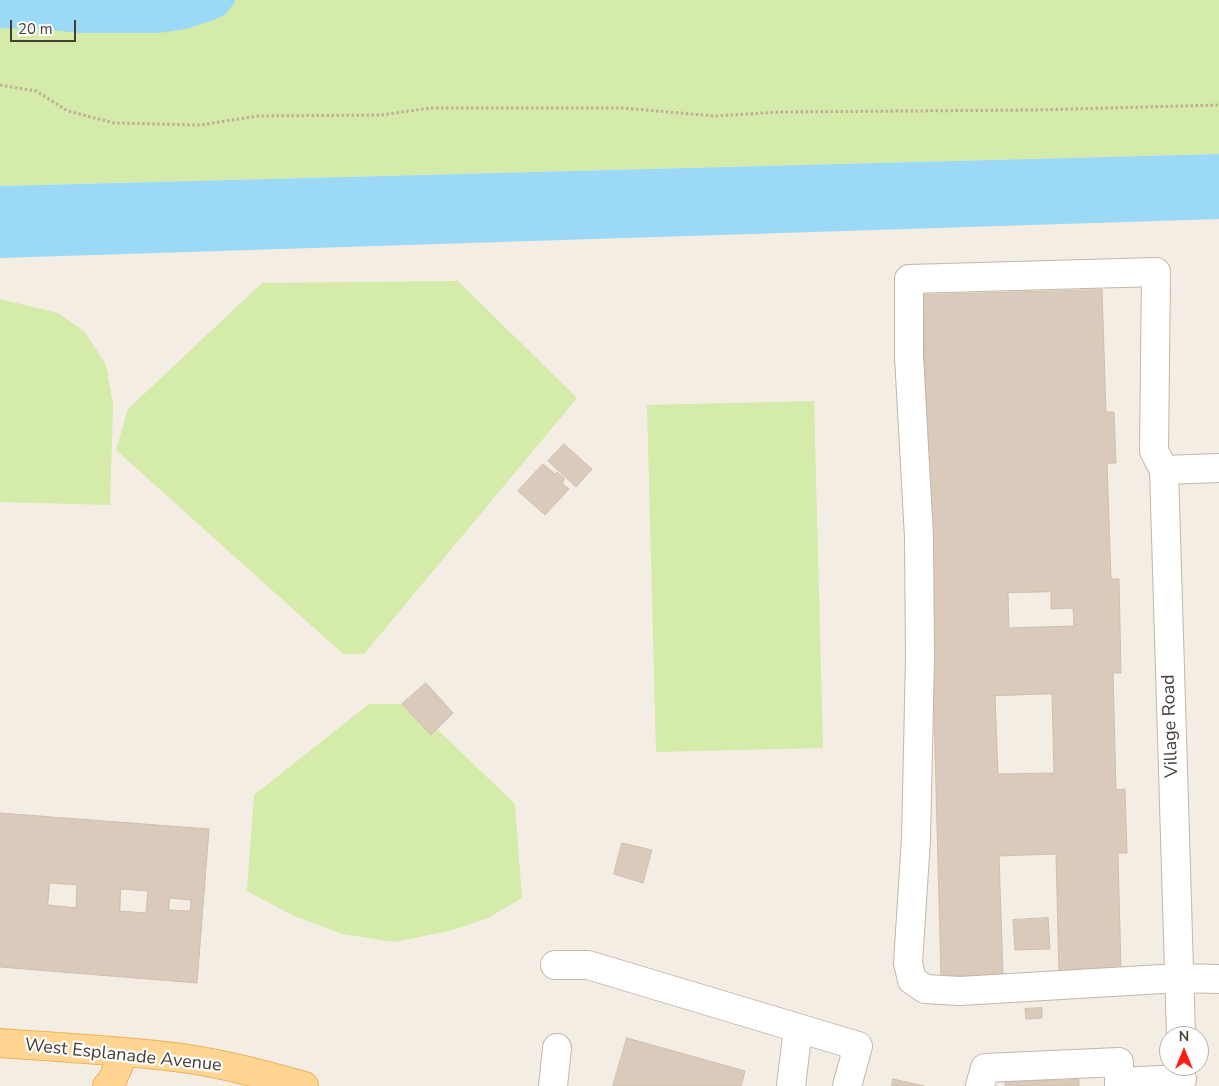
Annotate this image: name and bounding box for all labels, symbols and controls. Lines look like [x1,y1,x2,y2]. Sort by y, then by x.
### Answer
scale bar [12,10,79,42]
text: 20 m [18,19,53,39]
street label: Village Road [1158,674,1184,778]
north arrow [1159,1026,1209,1076]
text: N [1179,1027,1189,1046]
street label: West Esplanade Avenue [23,1035,223,1077]

